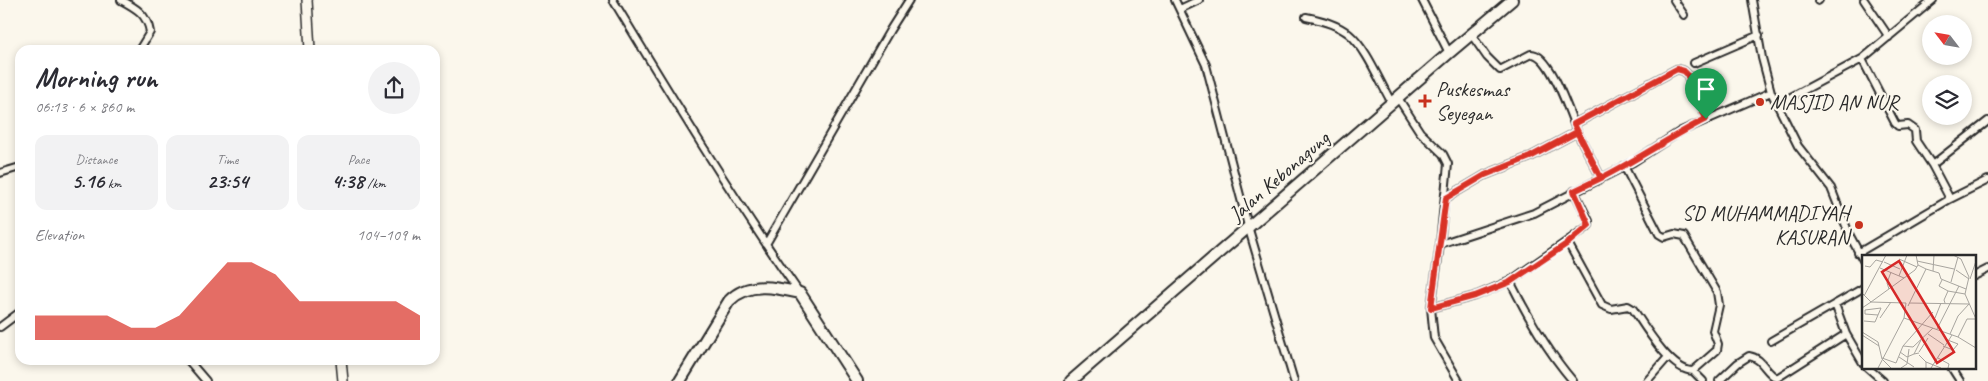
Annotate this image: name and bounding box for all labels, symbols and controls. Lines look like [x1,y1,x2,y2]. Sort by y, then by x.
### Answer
north arrow [1922,15,1972,65]
map controls [1922,15,1972,125]
text: Morning run [35,60,157,95]
button: share [368,62,420,114]
pin [1685,68,1727,119]
icon: arrive [1692,75,1720,103]
button: layers [1922,75,1972,125]
place label: Puskesmas Seyegan [1436,76,1511,126]
place label: MASJID AN NUR [1770,89,1901,115]
marker: Puskesmas Seyegan [1418,94,1432,108]
marker: MASJID AN NUR [1754,96,1766,108]
text: 06:13 · 6 × 860 m [35,97,134,117]
street label: Jalan Kebonagung [1223,124,1336,227]
text: Distance [76,151,117,168]
text: Time [217,151,238,168]
text: Pace [348,151,369,168]
text: 5.16 [72,168,104,194]
text: 23:54 [207,168,248,194]
text: 4:38 [331,168,364,194]
text: km [104,175,121,192]
text: /km [364,175,386,192]
place label: SD MUHAMMADIYAH KASURAN [1682,200,1852,250]
marker: SD MUHAMMADIYAH KASURAN [1853,219,1865,231]
text: Elevation [35,225,84,245]
text: 104–109 m [357,225,420,245]
inset map [1862,255,1976,368]

